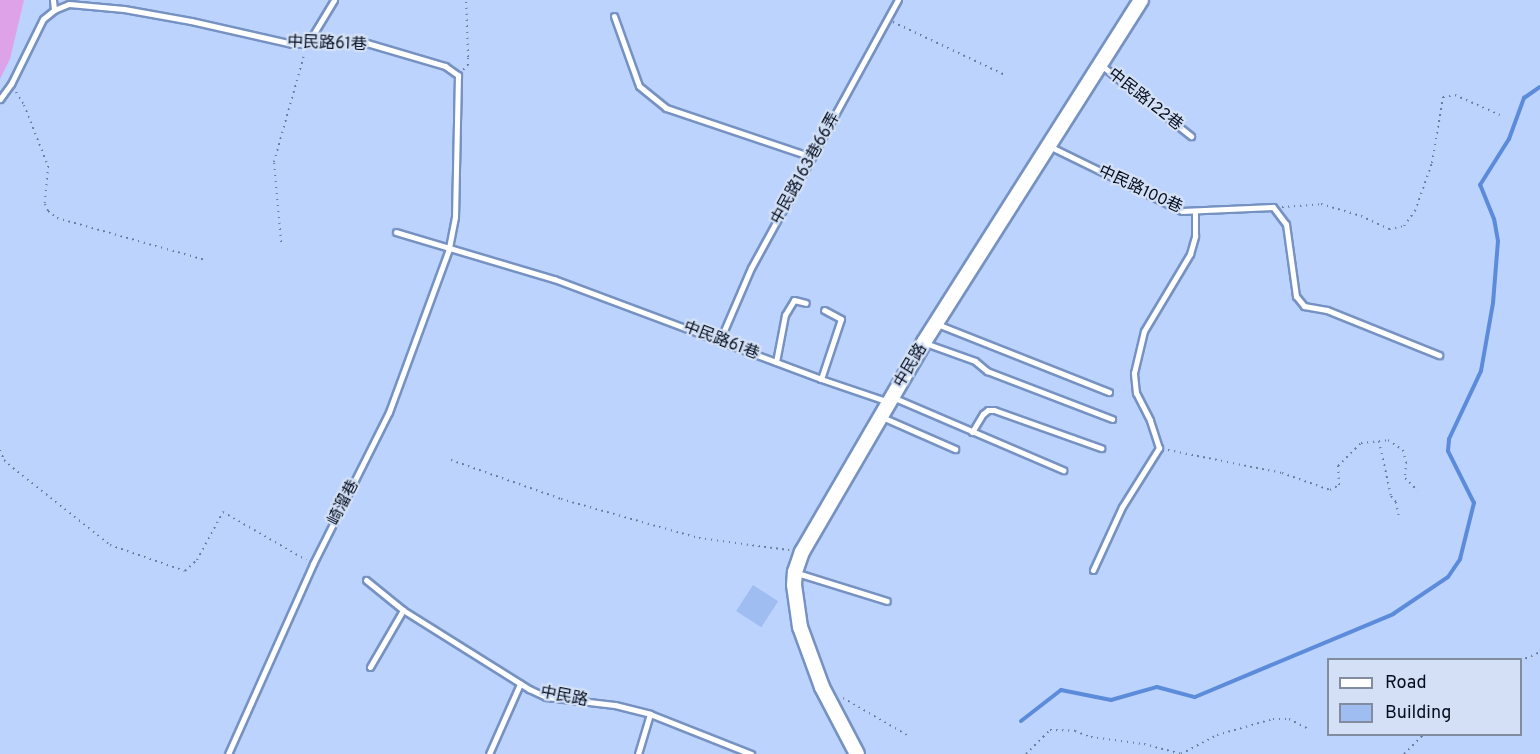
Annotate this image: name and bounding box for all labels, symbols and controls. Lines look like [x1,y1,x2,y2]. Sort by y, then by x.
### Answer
street label: 中民路61巷 [287,33,367,55]
street label: 中民路122巷 [1104,65,1186,135]
street label: 中民路163巷66弄 [767,110,845,228]
street label: 中民路100巷 [1095,162,1185,218]
street label: 中民路61巷 [680,318,762,364]
street label: 中民路 [890,340,932,392]
street label: 崎溜巷 [325,477,363,529]
legend [1327,658,1522,736]
text: Road [1385,672,1427,695]
street label: 中民路 [539,683,589,711]
text: Building [1385,702,1451,725]

